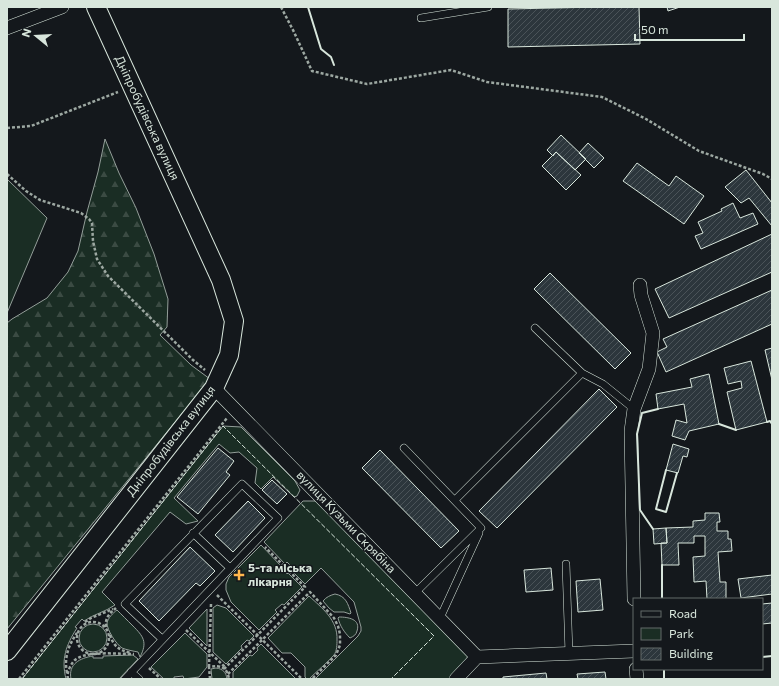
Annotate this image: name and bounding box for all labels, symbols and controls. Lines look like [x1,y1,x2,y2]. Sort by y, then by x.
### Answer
north arrow [16,16,56,56]
scale bar [635,16,744,42]
text: 50 m [641,22,669,36]
text: N [19,27,33,39]
street label: Дніпробудівська вулиця [113,53,183,182]
street label: Дніпробудівська вулиця [123,383,218,498]
street label: вулиця Кузьми Скрябіна [294,467,399,575]
place label: 5-та міська лікарня [248,560,312,588]
marker: 5-та міська лікарня [233,569,245,581]
legend [633,598,763,670]
text: Road [669,606,697,620]
text: Park [669,626,695,640]
text: Building [669,646,713,660]

